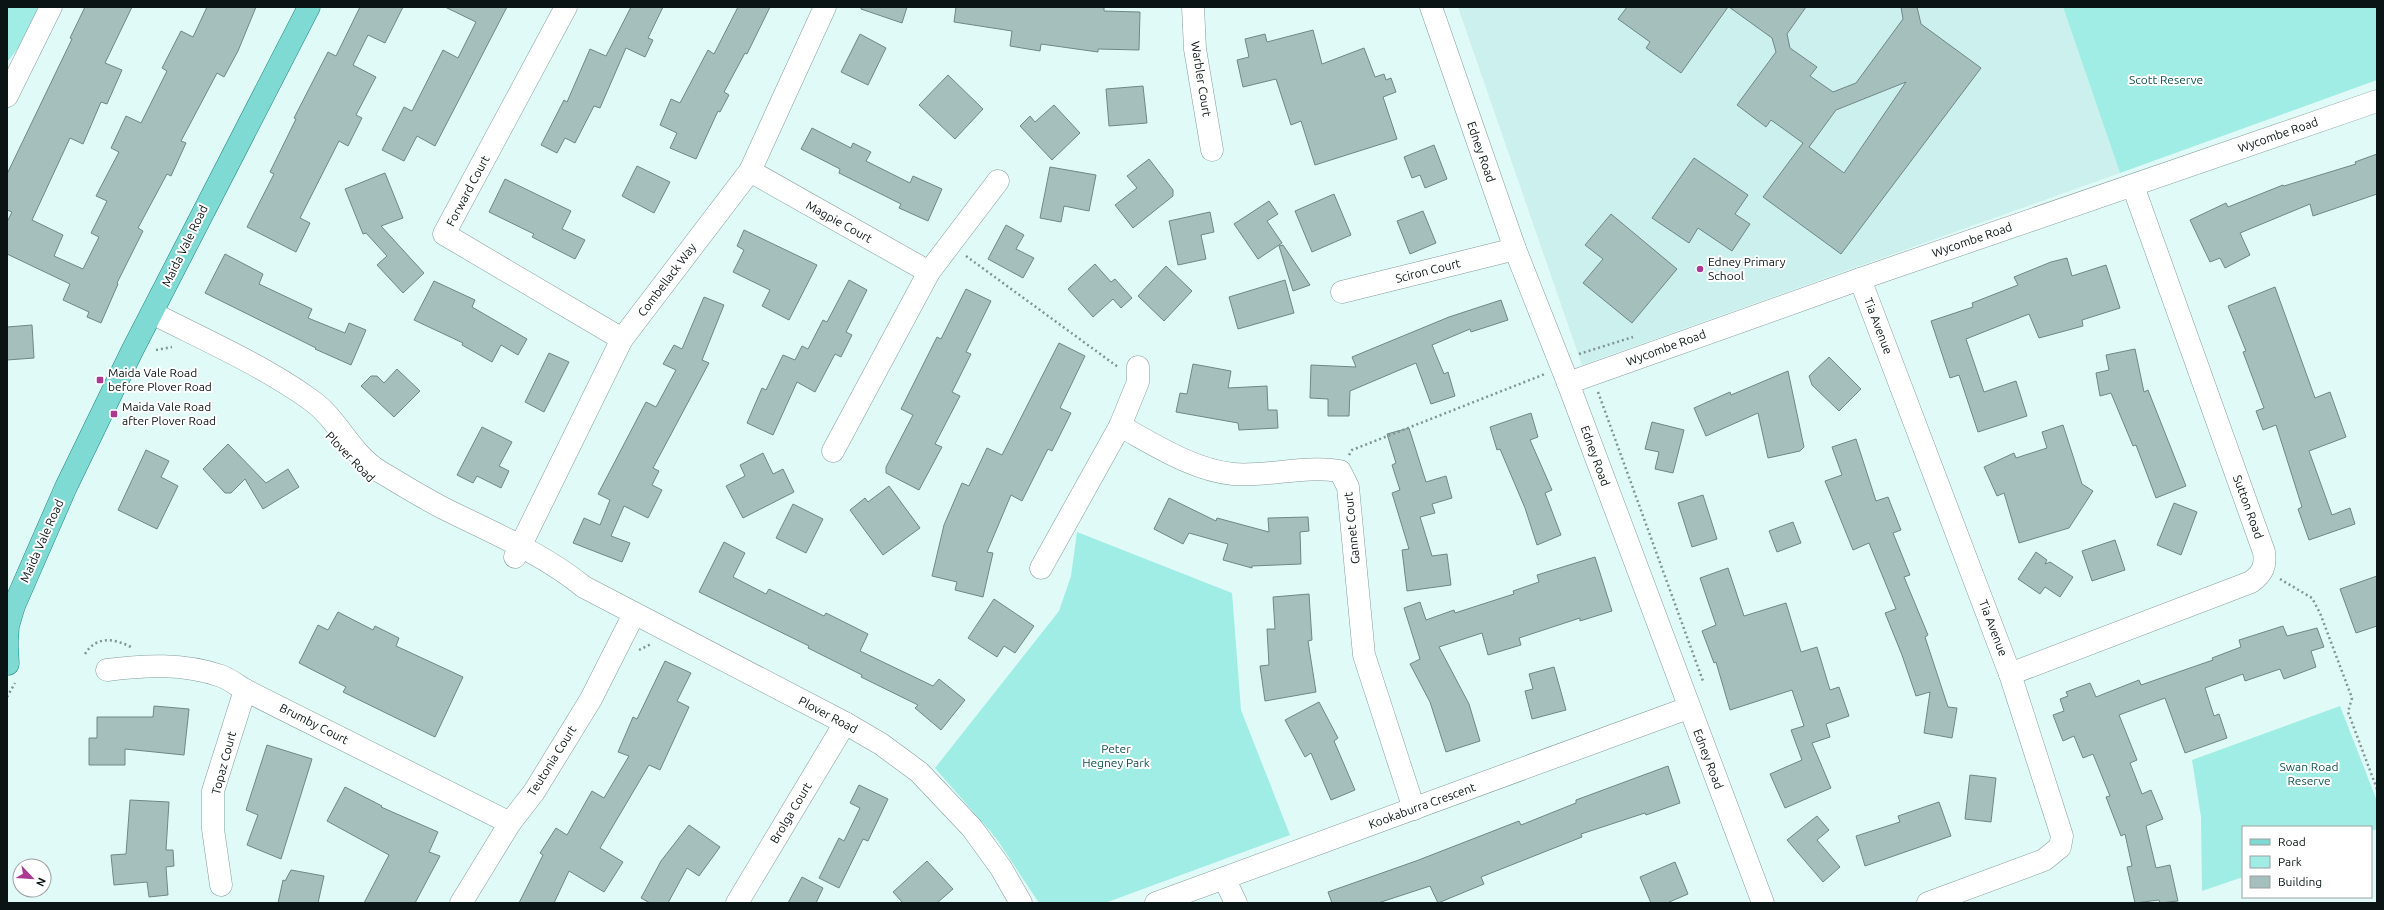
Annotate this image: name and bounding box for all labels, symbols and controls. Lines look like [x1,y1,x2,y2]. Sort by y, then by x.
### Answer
street label: Warbler Court [1189,40,1214,118]
park label: Scott Reserve [2129,73,2203,86]
street label: Wycombe Road [2236,115,2320,154]
street label: Edney Road [1465,120,1498,184]
street label: Forward Court [443,153,492,228]
street label: Magpie Court [804,198,875,245]
street label: Maida Vale Road [159,203,210,289]
street label: Wycombe Road [1930,220,2014,259]
street label: Combellack Way [635,240,698,319]
place label: Edney Primary School [1708,255,1786,282]
street label: Sciron Court [1394,256,1462,285]
marker: Edney Primary School [1695,264,1705,274]
street label: Tia Avenue [1862,296,1895,356]
street label: Wycombe Road [1624,327,1707,368]
place label: Maida Vale Road before Plover Road [108,366,212,393]
marker: Maida Vale Road before Plover Road [95,375,105,385]
place label: Maida Vale Road after Plover Road [122,400,216,427]
marker: Maida Vale Road after Plover Road [109,409,119,419]
street label: Edney Road [1579,424,1612,488]
street label: Plover Road [323,429,378,484]
street label: Sutton Road [2231,473,2266,540]
street label: Gannet Court [1341,491,1362,565]
street label: Maida Vale Road [17,497,66,584]
street label: Tia Avenue [1977,598,2010,658]
street label: Plover Road [797,694,860,735]
street label: Brumby Court [278,701,351,747]
street label: Teutonia Court [525,723,579,798]
street label: Edney Road [1691,727,1726,791]
street label: Topaz Court [209,730,238,796]
park label: Peter Hegney Park [1082,742,1150,769]
park label: Swan Road Reserve [2279,760,2339,787]
street label: Brolga Court [767,780,814,846]
street label: Kookaburra Crescent [1367,780,1477,831]
legend [2242,826,2372,898]
text: Road [2278,835,2306,848]
text: Park [2278,855,2302,868]
north arrow [12,858,52,898]
text: Building [2278,875,2322,888]
text: N [34,876,48,888]

